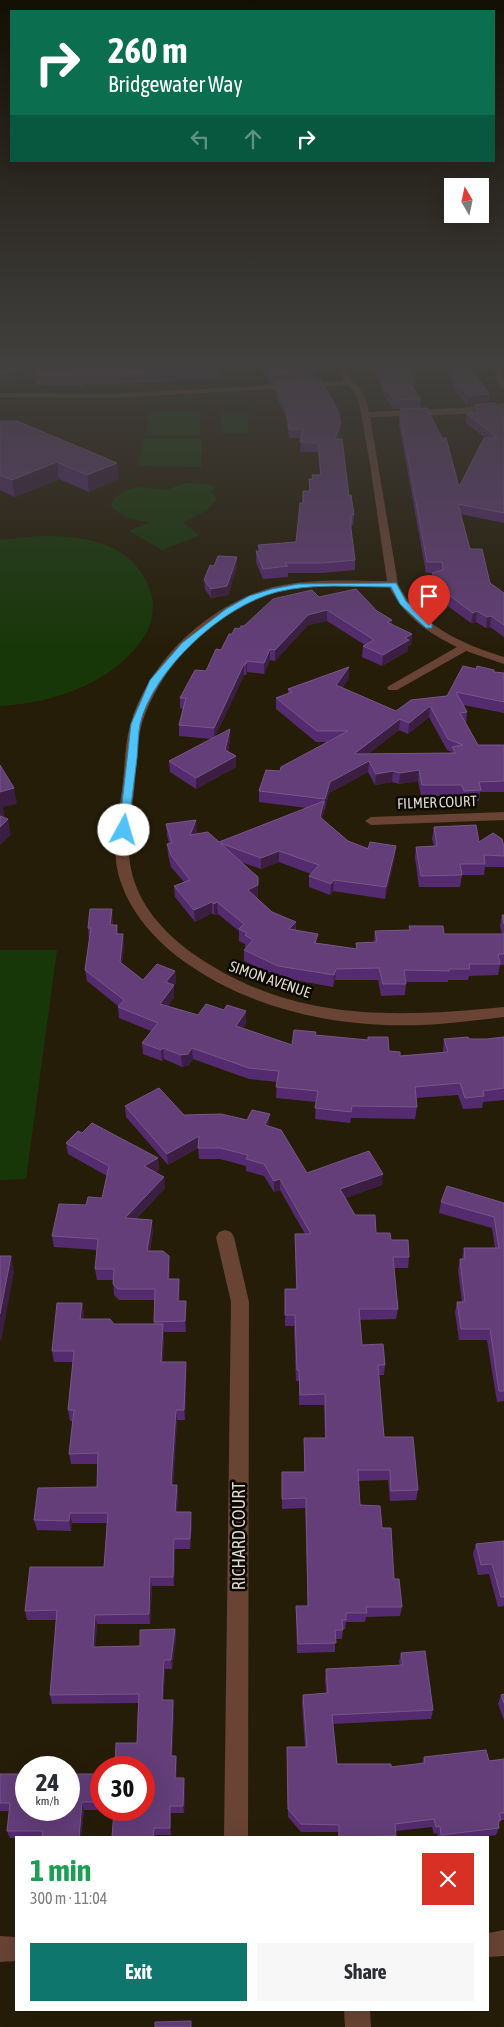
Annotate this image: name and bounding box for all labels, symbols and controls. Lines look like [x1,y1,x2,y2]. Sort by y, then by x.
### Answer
icon: right [25,30,90,95]
text: 260 m [108,30,187,70]
text: Bridgewater Way [108,71,243,97]
icon: left [186,125,214,153]
icon: ahead [239,125,267,153]
icon: right [292,125,320,153]
north arrow [444,178,489,222]
map controls [444,178,489,223]
pin [408,575,450,626]
icon: arrive [415,582,443,610]
street label: FILMER COURT [397,792,478,812]
position arrow [97,803,149,855]
street label: SIMON AVENUE [227,957,313,1001]
street label: RICHARD COURT [228,1482,249,1590]
speed limit sign: 30 [90,1756,155,1821]
text: 24 [36,1768,59,1796]
text: km/h [36,1794,59,1808]
text: 1 min [30,1853,91,1887]
button: close [422,1853,474,1905]
text: 300 m · 11:04 [30,1889,107,1907]
button: Exit [30,1943,247,2001]
button: Share [257,1943,474,2001]

